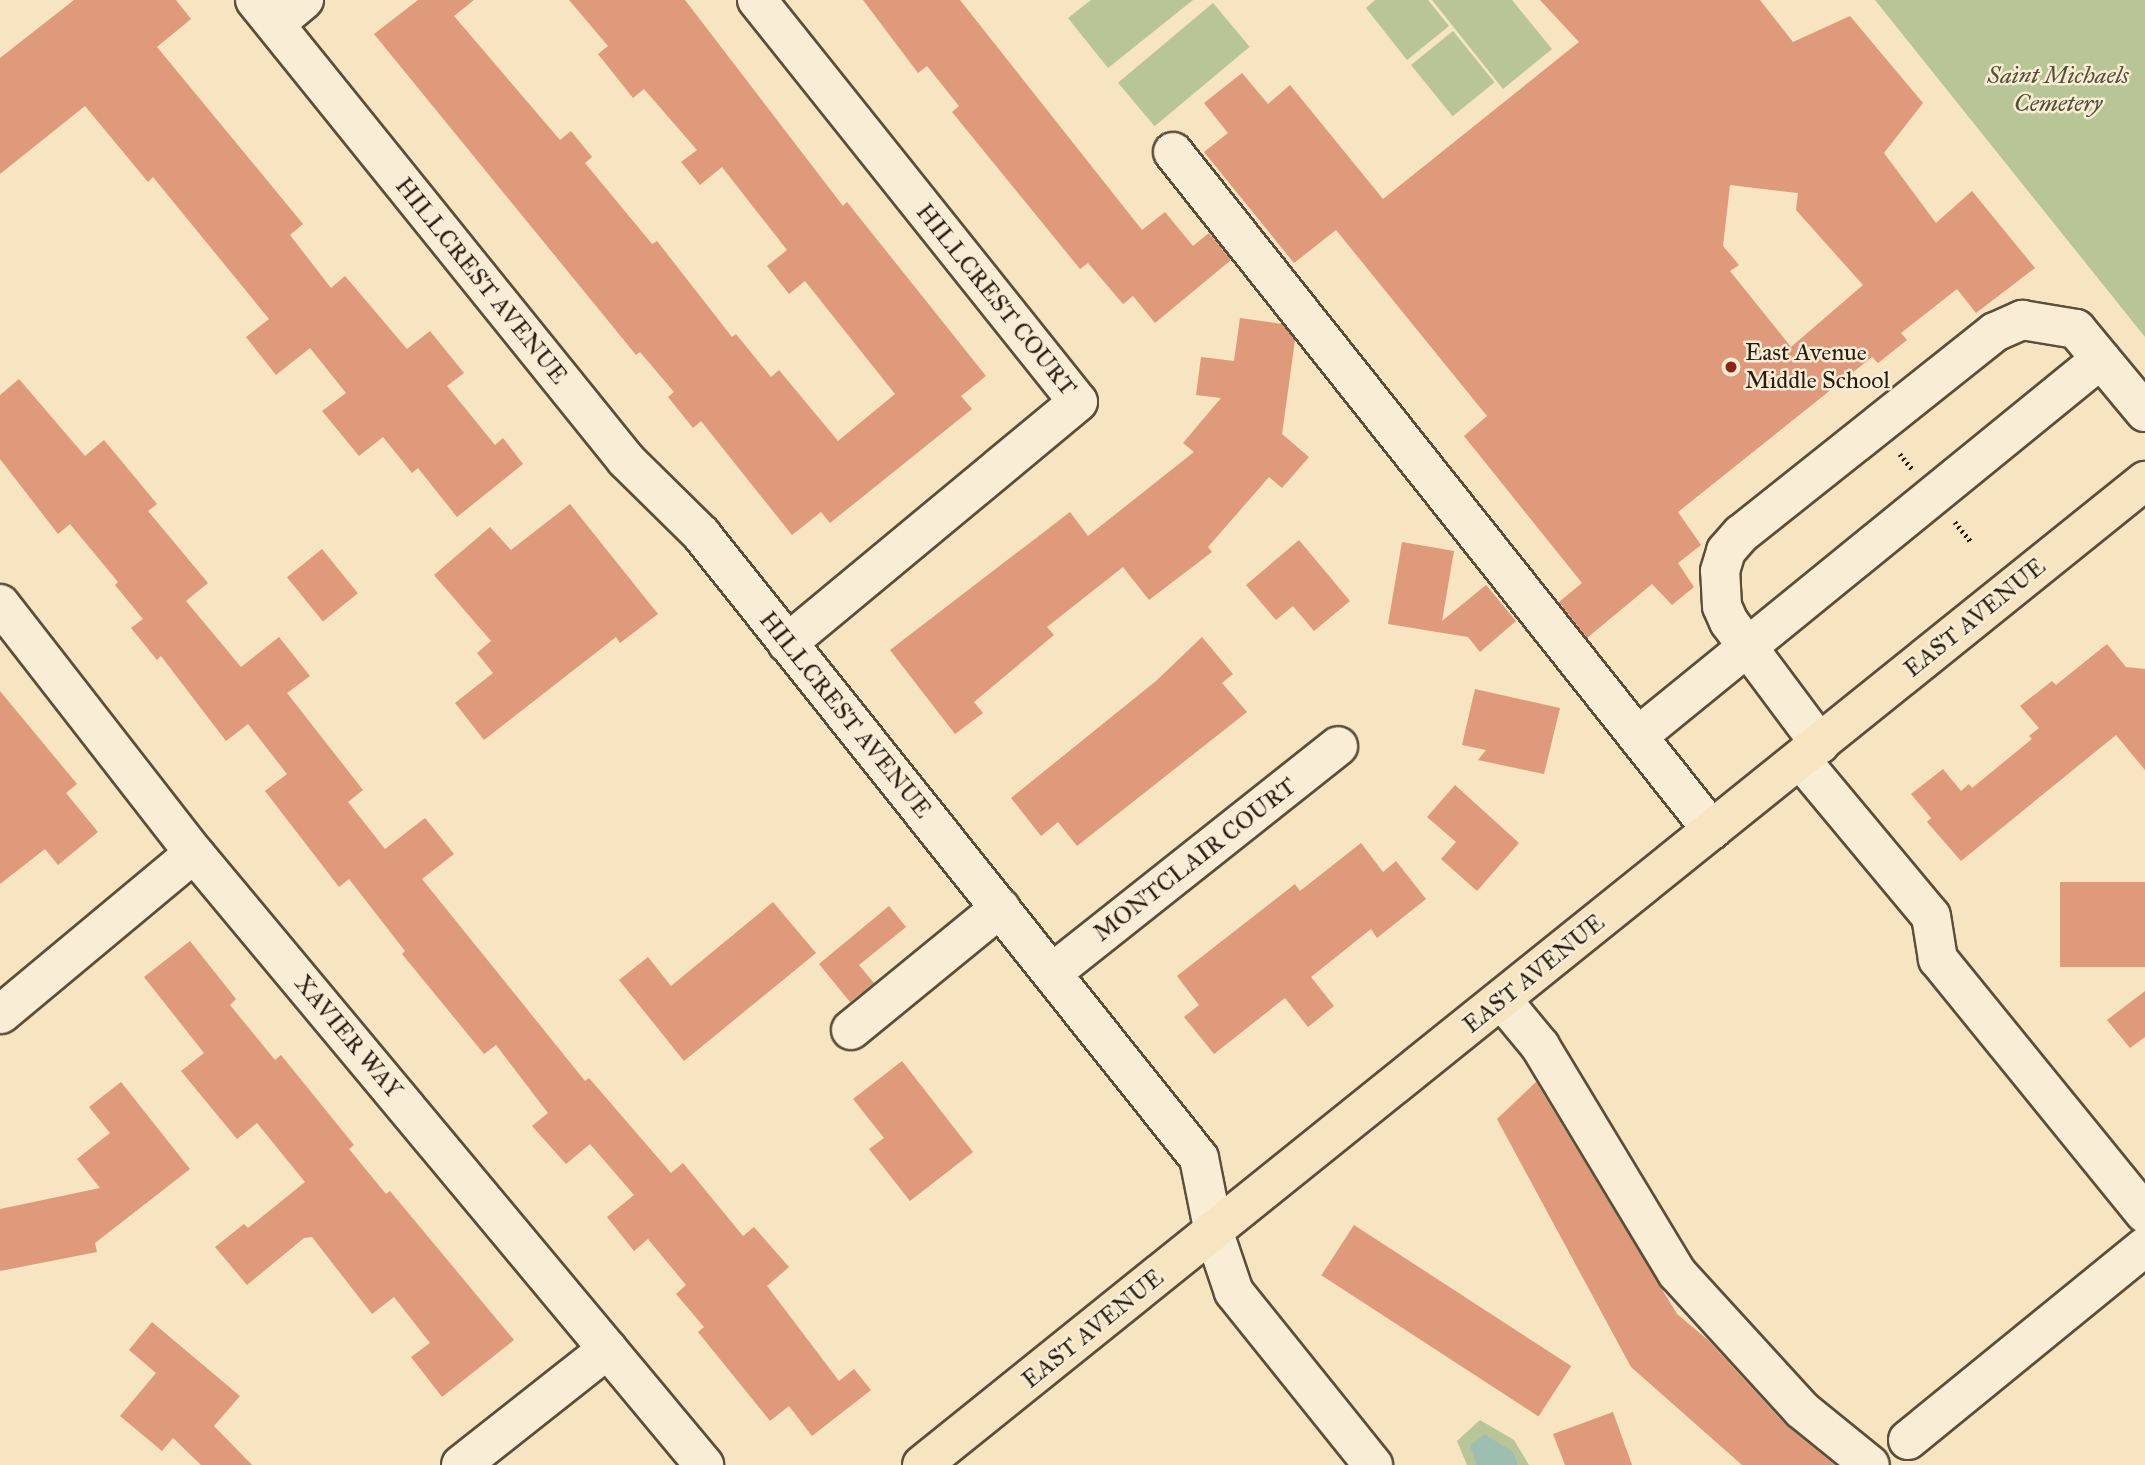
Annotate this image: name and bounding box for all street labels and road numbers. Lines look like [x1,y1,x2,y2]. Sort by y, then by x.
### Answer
street label: HILLCREST AVENUE [389,172,573,390]
street label: HILLCREST COURT [910,198,1082,402]
street label: EAST AVENUE [1899,552,2051,684]
street label: HILLCREST AVENUE [753,606,937,824]
street label: MONTCLAIR COURT [1088,772,1302,948]
street label: EAST AVENUE [1458,908,1610,1040]
street label: XAVIER WAY [288,970,408,1104]
street label: EAST AVENUE [1017,1263,1169,1395]

